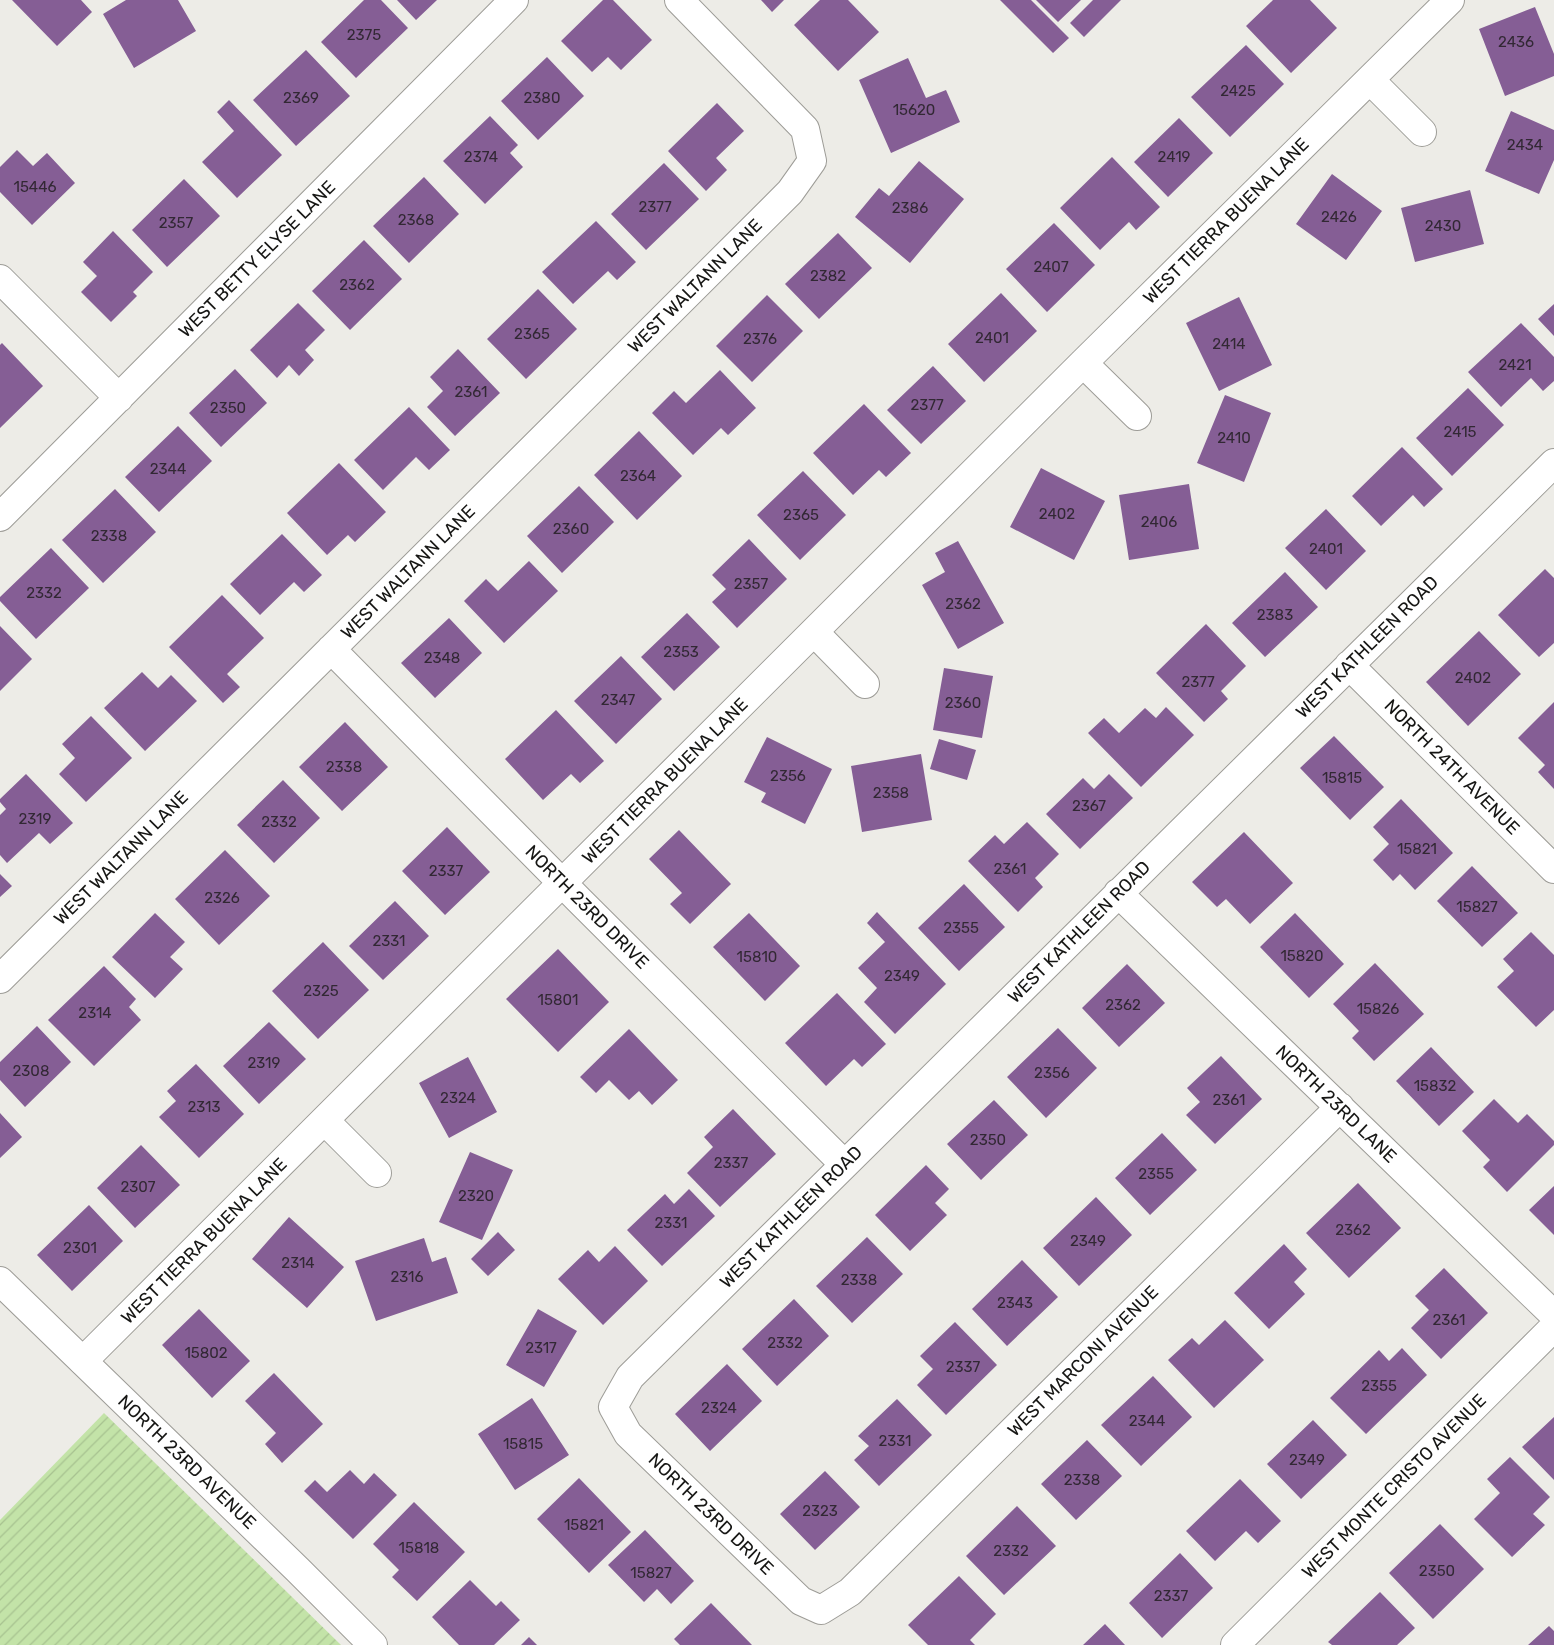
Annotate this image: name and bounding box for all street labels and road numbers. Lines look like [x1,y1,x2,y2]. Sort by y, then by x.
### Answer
street label: WEST TIERRA BUENA LANE [1138,133,1314,309]
street label: WEST BETTY ELYSE LANE [174,176,340,342]
street label: WEST WALTANN LANE [623,214,767,358]
street label: WEST WALTANN LANE [336,500,480,644]
street label: WEST KATHLEEN ROAD [1291,571,1443,723]
street label: WEST TIERRA BUENA LANE [577,693,753,869]
street label: NORTH 24TH AVENUE [1380,695,1524,839]
street label: WEST WALTANN LANE [49,786,193,930]
street label: NORTH 23RD DRIVE [521,841,653,973]
street label: WEST KATHLEEN ROAD [1003,856,1155,1008]
street label: NORTH 23RD LANE [1271,1041,1401,1167]
street label: WEST KATHLEEN ROAD [715,1141,867,1293]
street label: WEST TIERRA BUENA LANE [116,1153,292,1329]
street label: WEST MARCONI AVENUE [1003,1281,1163,1441]
street label: WEST MONTE CRISTO AVENUE [1297,1389,1491,1583]
street label: NORTH 23RD AVENUE [113,1390,261,1534]
street label: NORTH 23RD DRIVE [644,1448,778,1580]

